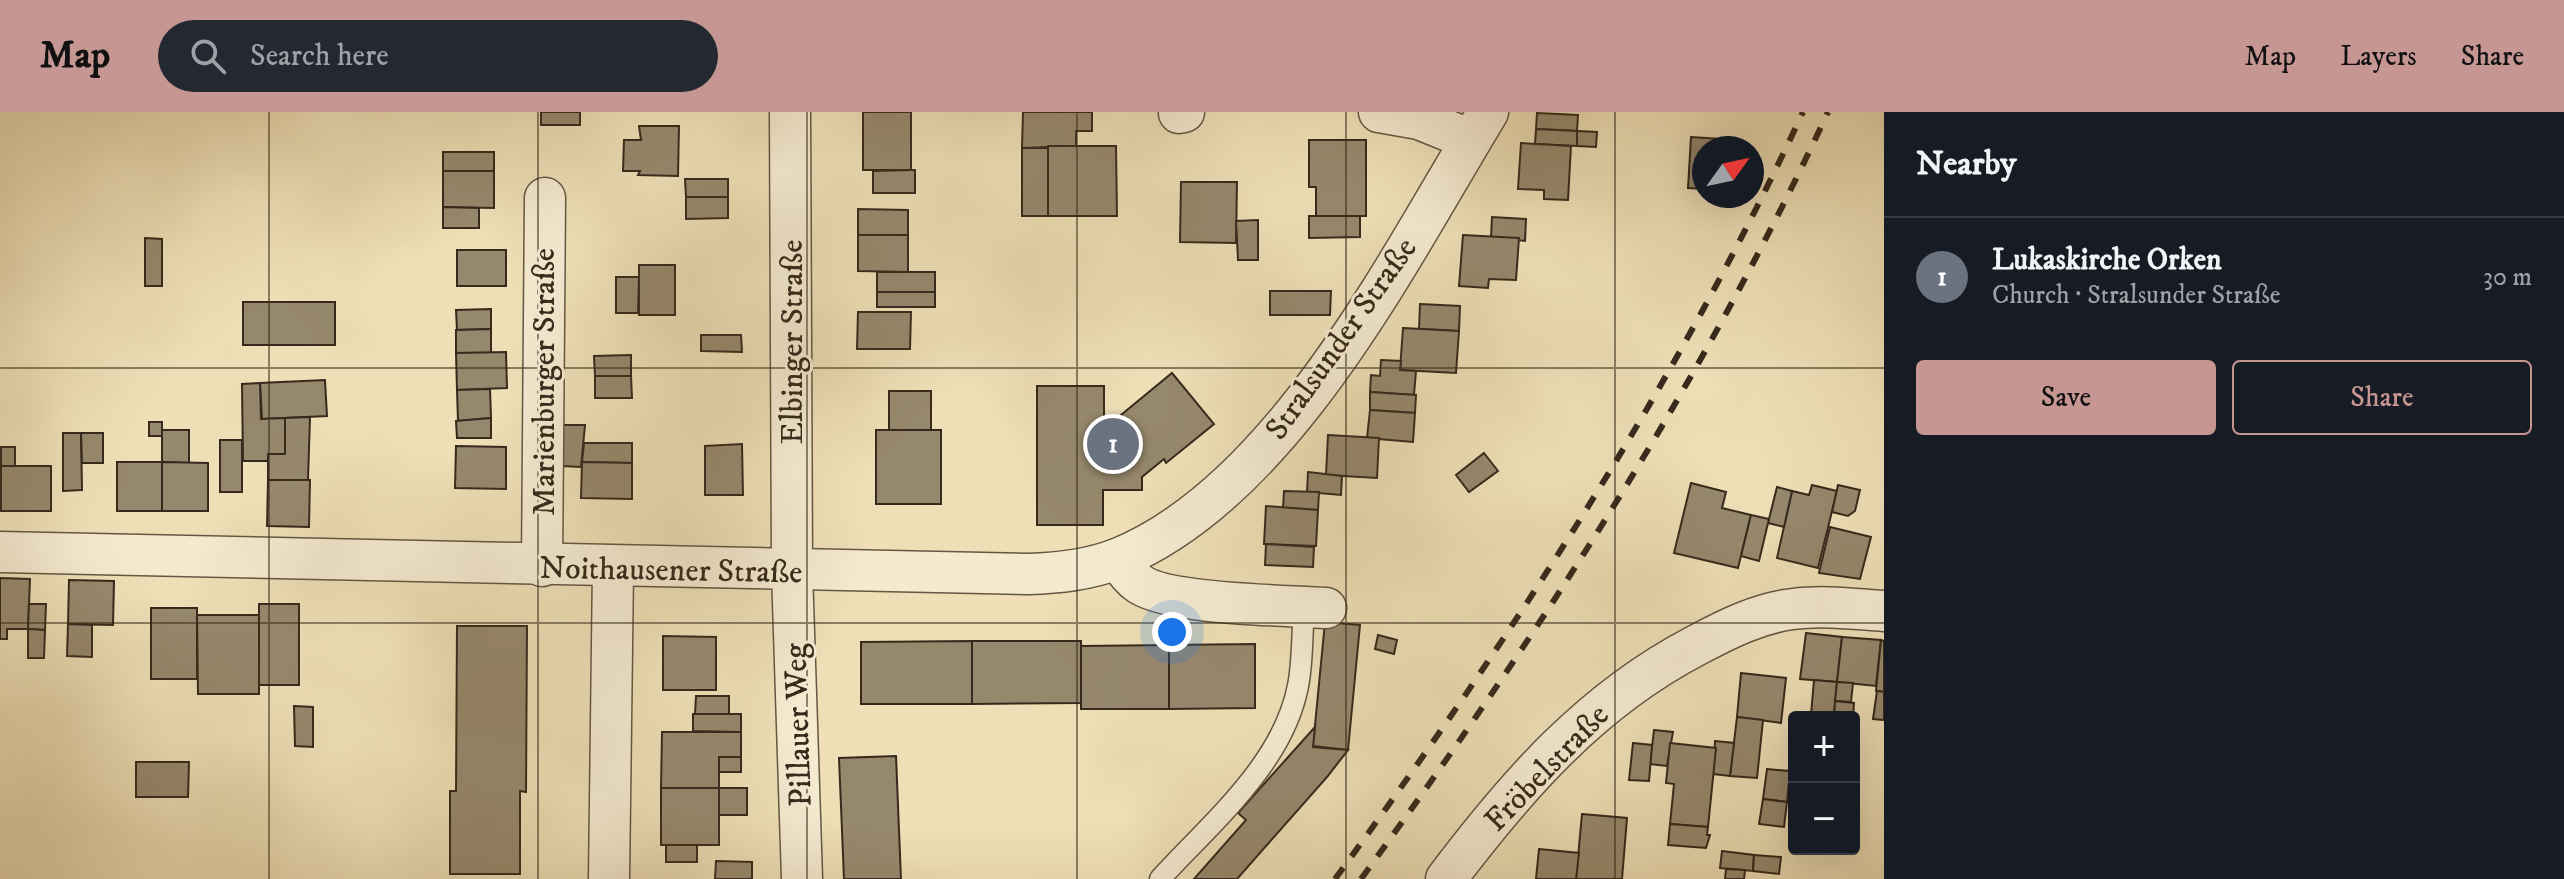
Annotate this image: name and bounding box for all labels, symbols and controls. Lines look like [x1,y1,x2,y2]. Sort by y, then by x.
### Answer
search box [158,20,718,92]
text: Map [40,32,110,80]
icon: search [186,34,230,78]
text: Search here [250,38,389,75]
text: Map [2245,39,2296,74]
text: Layers [2340,39,2417,74]
text: Share [2461,39,2524,74]
north arrow [1692,136,1764,208]
text: Nearby [1916,143,2017,185]
street label: Stralsunder Straße [1257,230,1426,448]
street label: Elbinger Straße [773,240,813,444]
text: Lukaskirche Orken [1992,242,2222,279]
street label: Marienburger Straße [525,248,565,516]
text: 1 [1937,261,1947,294]
text: 30 m [2483,261,2532,294]
text: Church · Stralsunder Straße [1992,279,2281,312]
button: Save [1916,360,2216,435]
button: Share [2232,360,2532,435]
pin: 1 [1087,414,1139,474]
street label: Noithausener Straße [539,549,803,593]
your location [1152,612,1192,652]
street label: Pillauer Weg [776,642,822,807]
street label: Fröbelstraße [1477,696,1618,841]
map controls [1788,711,1860,855]
button: + [1788,711,1860,783]
button: − [1788,783,1860,855]

